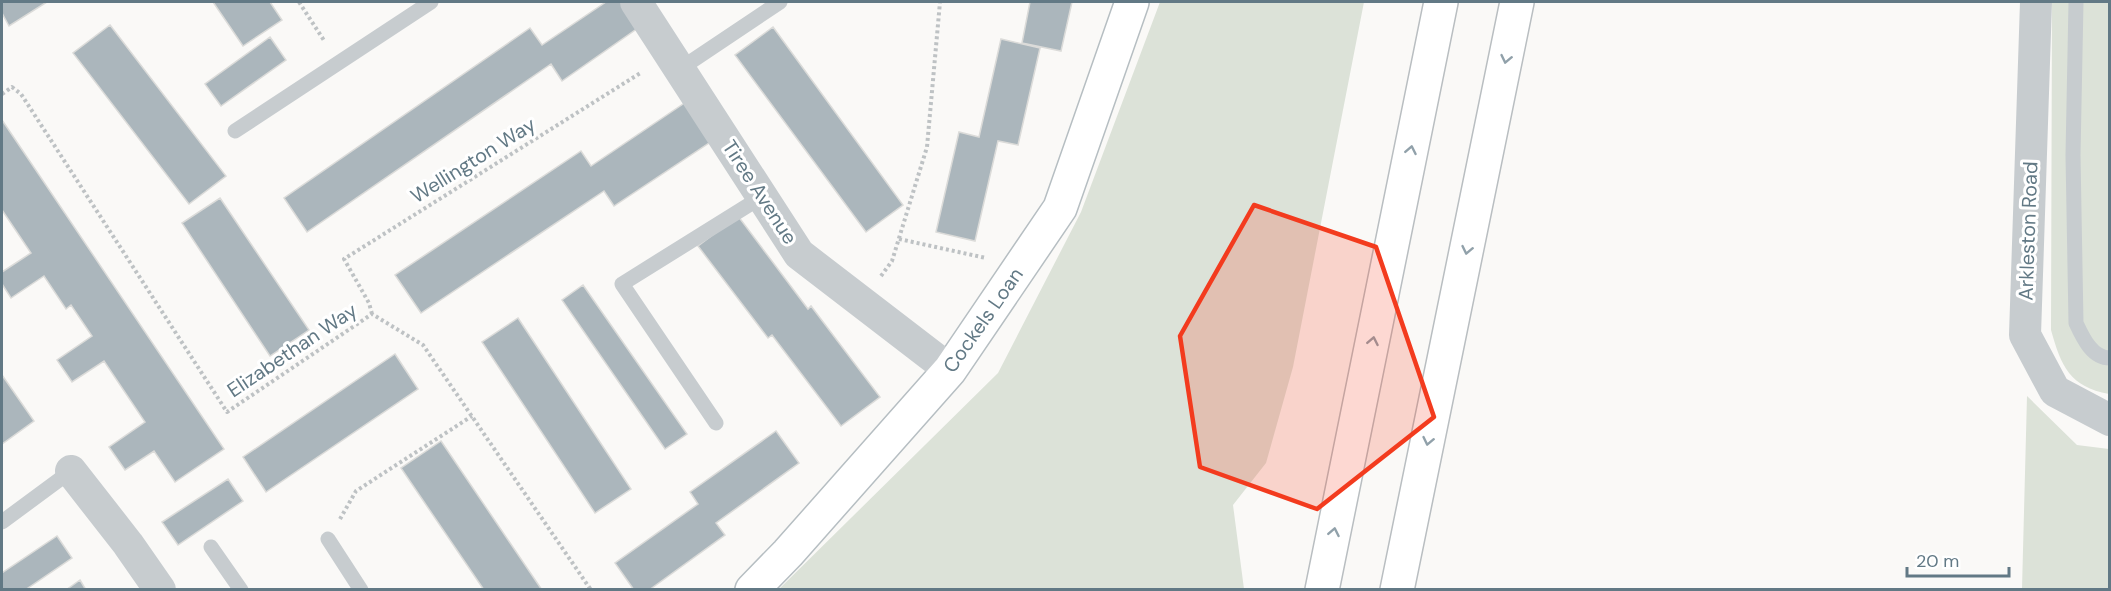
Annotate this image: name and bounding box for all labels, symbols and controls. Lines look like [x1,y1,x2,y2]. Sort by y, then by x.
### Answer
one-way arrow [1500,54,1513,64]
street label: Wellington Way [406,111,540,209]
street label: Tiree Avenue [717,135,803,249]
one-way arrow [1404,145,1417,155]
street label: Arkleston Road [2013,161,2043,301]
one-way arrow [1461,245,1474,255]
street label: Cockels Loan [937,262,1029,378]
street label: Elizabethan Way [222,297,362,403]
one-way arrow [1365,336,1378,346]
one-way arrow [1422,436,1435,446]
one-way arrow [1327,527,1340,537]
scale bar [1907,540,2009,578]
text: 20 m [1916,549,1959,573]

